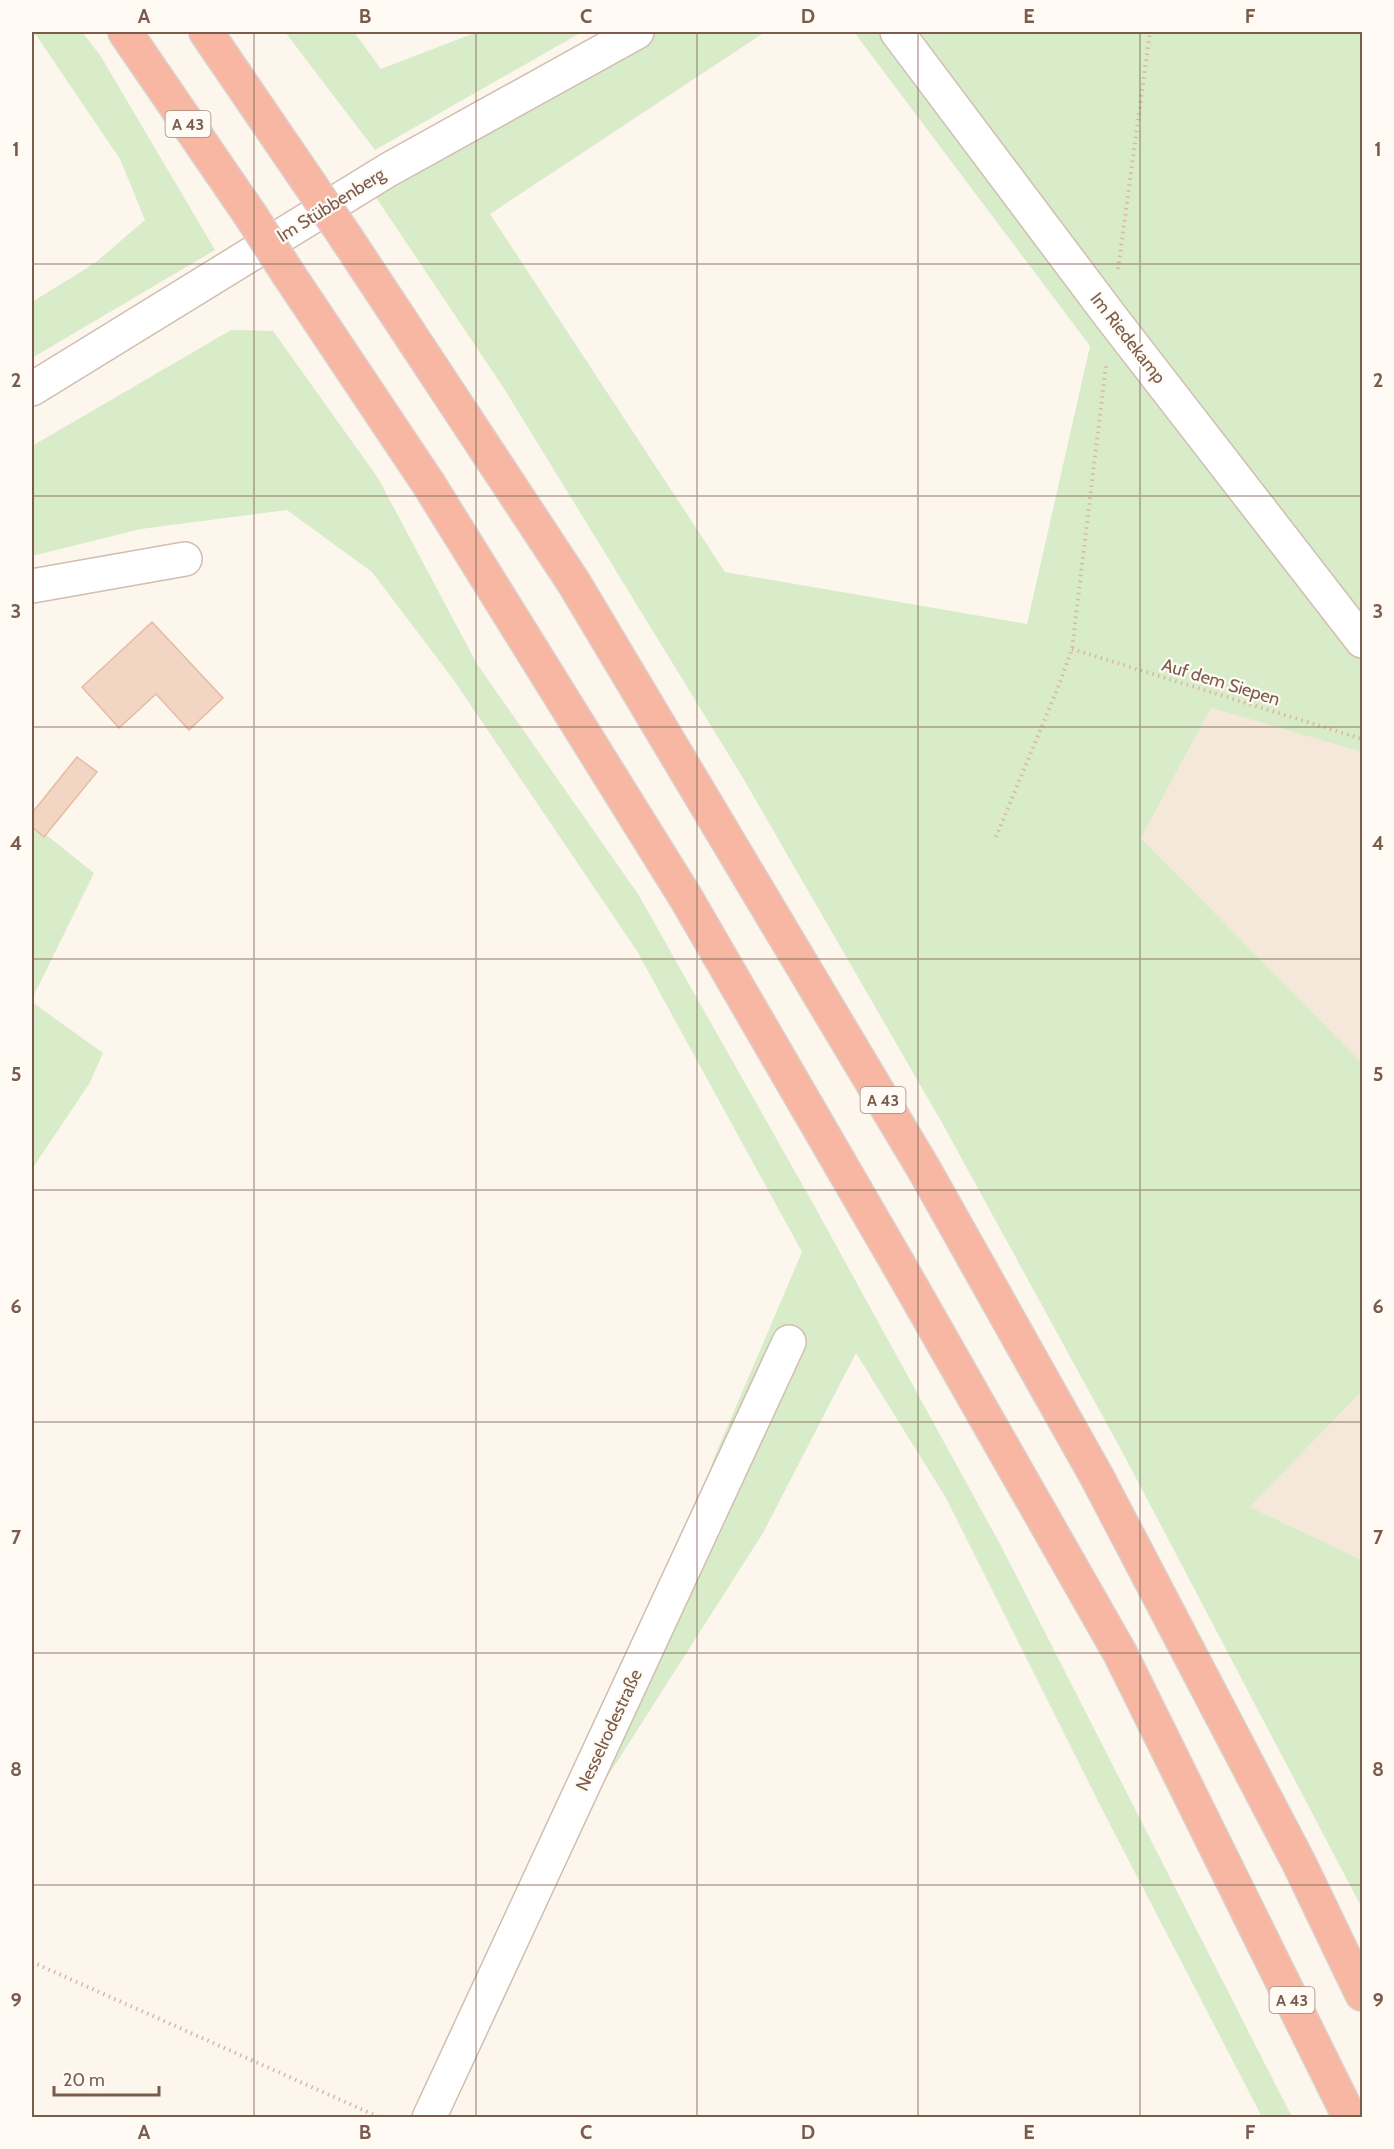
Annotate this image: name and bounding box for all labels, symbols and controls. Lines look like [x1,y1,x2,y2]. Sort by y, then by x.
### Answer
text: A [138,4,151,28]
text: B [359,4,371,28]
text: C [580,4,592,28]
text: D [801,4,815,28]
text: E [1023,4,1035,28]
text: F [1245,4,1256,28]
road number: A 43 [166,111,210,137]
text: 1 [12,137,20,161]
text: 1 [1374,137,1382,161]
street label: Im Stübbenberg [273,163,390,247]
street label: Im Riedekamp [1086,288,1170,388]
text: 2 [11,368,21,392]
text: 2 [1373,368,1383,392]
text: 3 [11,599,21,623]
text: 3 [1373,599,1383,623]
street label: Auf dem Siepen [1159,654,1283,710]
text: 4 [10,831,22,855]
text: 4 [1372,831,1384,855]
text: 5 [11,1062,21,1086]
text: 5 [1373,1062,1383,1086]
road number: A 43 [860,1087,906,1113]
text: 6 [10,1294,22,1318]
text: 6 [1372,1294,1384,1318]
text: 7 [11,1525,22,1549]
text: 7 [1373,1525,1384,1549]
street label: Nesselrodestraße [571,1666,647,1794]
text: 8 [10,1757,22,1781]
text: 8 [1372,1757,1384,1781]
road number: A 43 [1270,1987,1314,2013]
text: 9 [10,1988,22,2012]
text: 9 [1372,1988,1384,2012]
scale bar [54,2059,159,2097]
text: 20 m [63,2069,105,2091]
text: A [138,2120,151,2144]
text: B [359,2120,371,2144]
text: C [580,2120,592,2144]
text: D [801,2120,815,2144]
text: E [1023,2120,1035,2144]
text: F [1245,2120,1256,2144]

